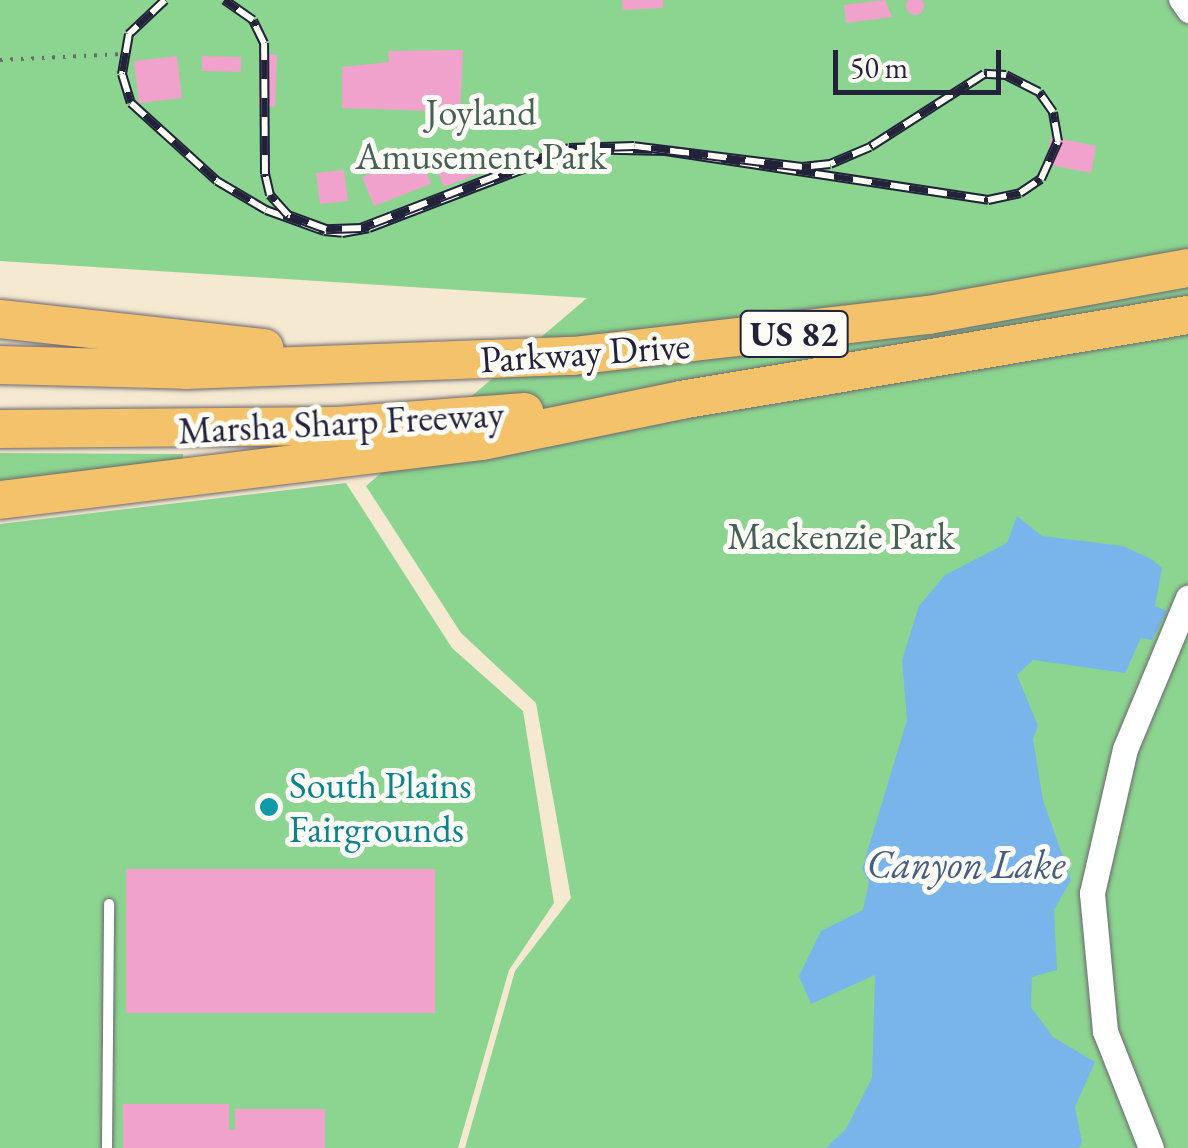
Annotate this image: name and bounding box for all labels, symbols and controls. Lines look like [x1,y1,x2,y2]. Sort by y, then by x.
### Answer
scale bar [838,30,1006,92]
text: 50 m [850,48,908,87]
park label: Joyland Amusement Park [355,89,607,178]
road number: US 82 [739,304,849,364]
street label: Parkway Drive [478,322,692,382]
street label: Marsha Sharp Freeway [177,391,505,453]
park label: Mackenzie Park [727,513,955,559]
place label: South Plains Fairgrounds [289,762,472,852]
marker: South Plains Fairgrounds [258,796,280,818]
water label: Canyon Lake [867,840,1065,888]

